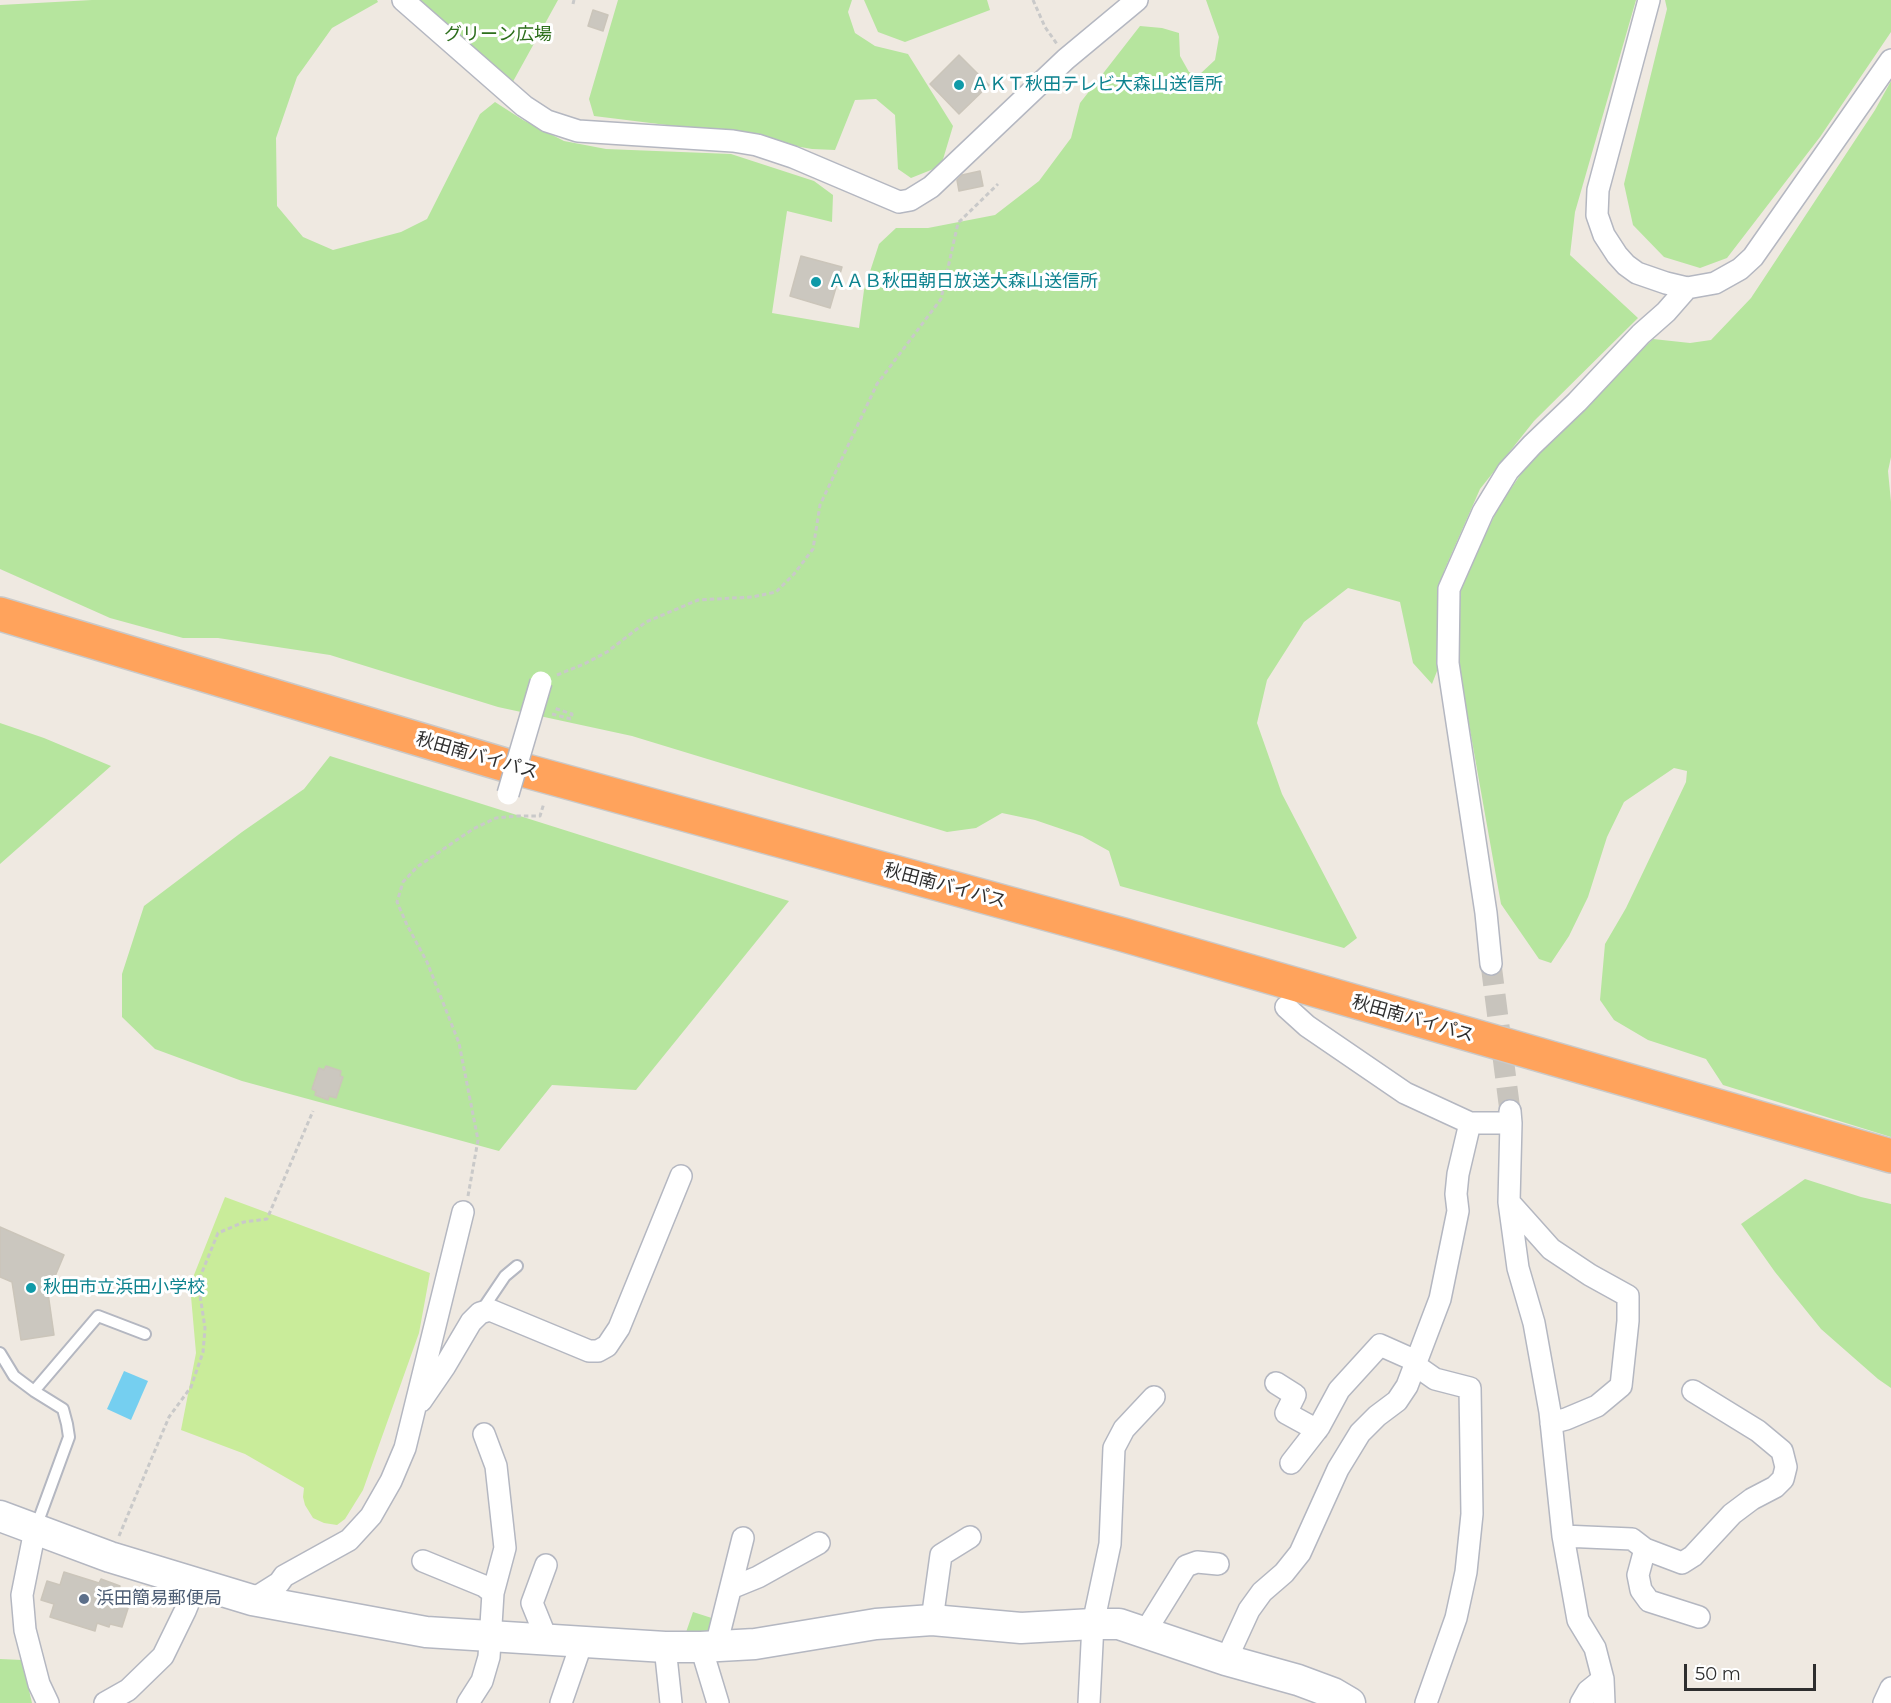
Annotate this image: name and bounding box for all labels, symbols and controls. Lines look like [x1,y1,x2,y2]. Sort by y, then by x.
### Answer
park label: グリーン広場 [444,24,552,46]
place label: ＡＫＴ秋田テレビ大森山送信所 [971,74,1223,96]
marker: ＡＫＴ秋田テレビ大森山送信所 [952,78,966,92]
place label: ＡＡＢ秋田朝日放送大森山送信所 [828,271,1098,293]
marker: ＡＡＢ秋田朝日放送大森山送信所 [809,275,823,289]
street label: 秋田南バイパス [413,728,541,784]
street label: 秋田南バイパス [881,859,1009,913]
street label: 秋田南バイパス [1349,991,1477,1047]
place label: 秋田市立浜田小学校 [43,1277,205,1299]
marker: 秋田市立浜田小学校 [24,1281,38,1295]
place label: 浜田簡易郵便局 [96,1588,222,1610]
marker: 浜田簡易郵便局 [77,1592,91,1606]
scale bar [1687,1652,1819,1690]
text: 50 m [1695,1663,1741,1685]

